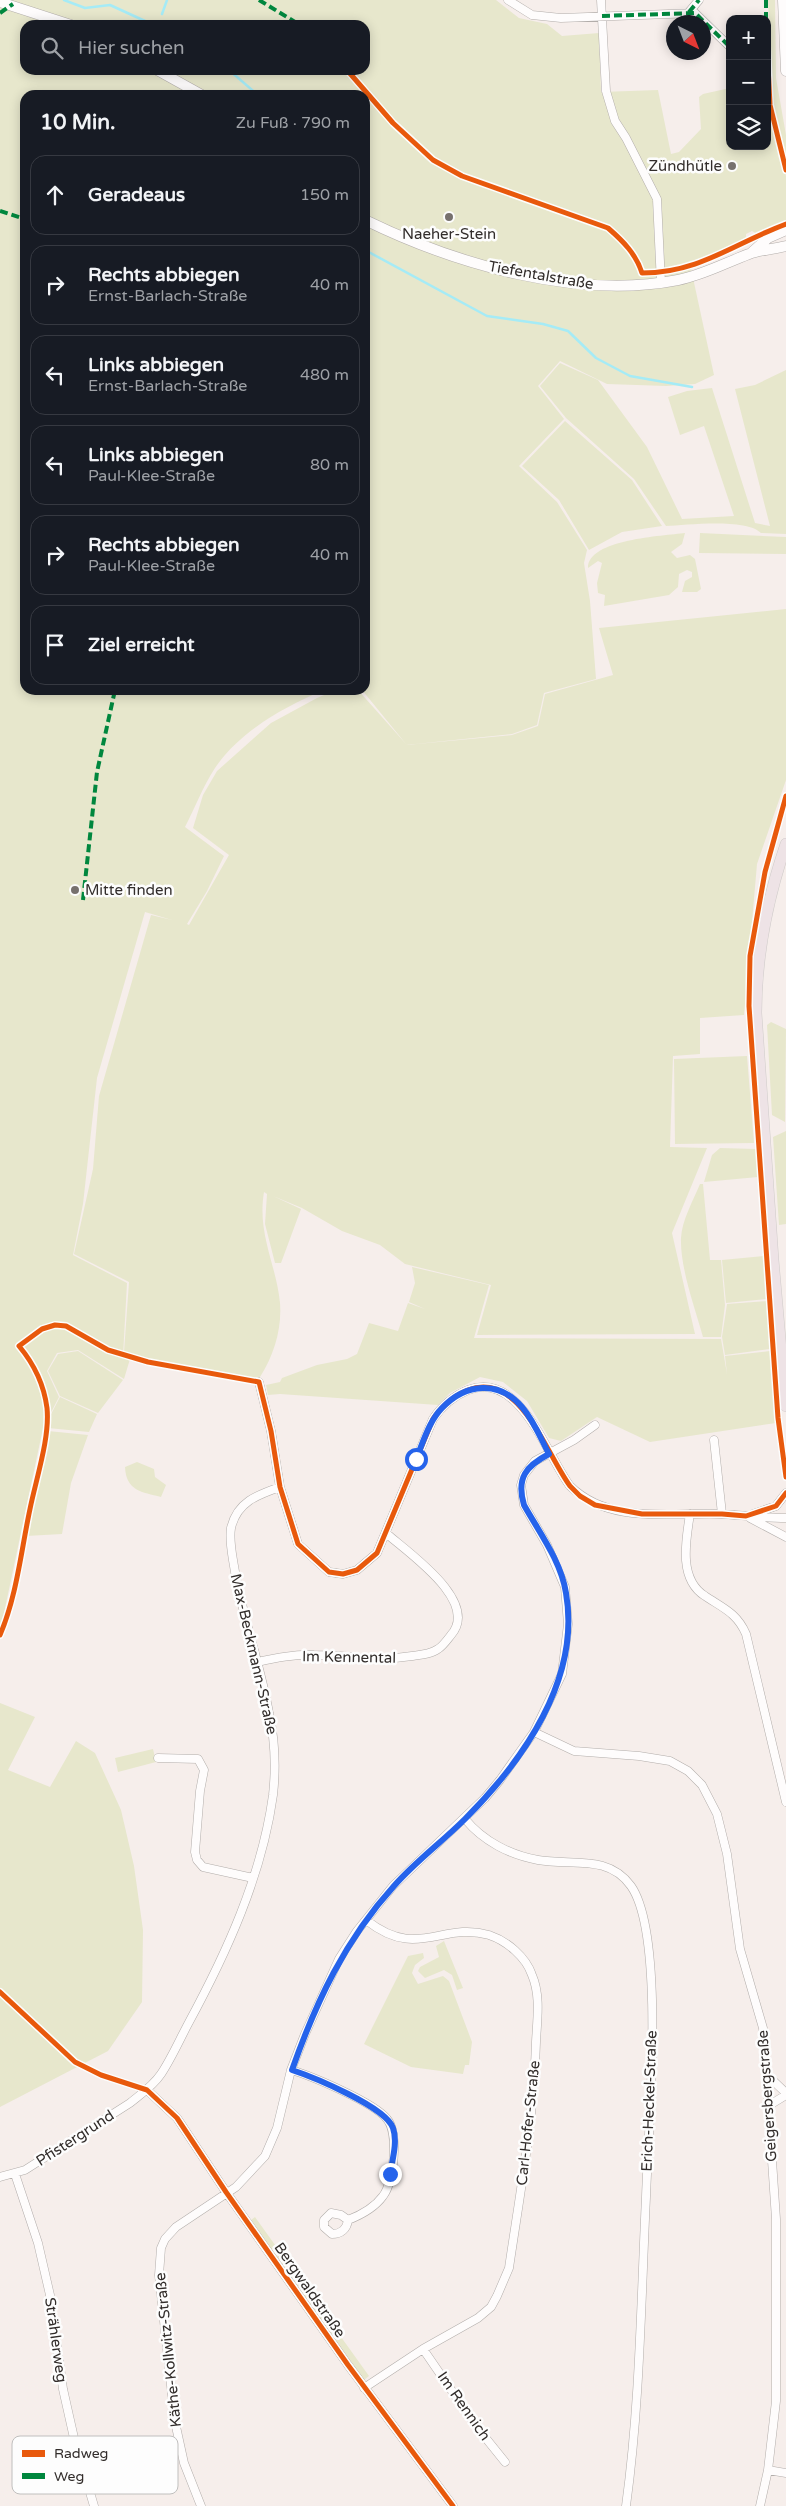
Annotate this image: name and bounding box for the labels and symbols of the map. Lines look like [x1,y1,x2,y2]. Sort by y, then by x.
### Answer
north arrow [666,15,711,60]
place label: Zündhütle [649,157,722,175]
marker: Zündhütle [726,160,738,172]
marker: Naeher-Stein [443,211,455,223]
place label: Naeher-Stein [402,225,496,243]
street label: Tiefentalstraße [487,257,595,293]
place label: Mitte finden [85,881,173,899]
marker: Mitte finden [69,884,81,896]
route start [405,1448,428,1471]
street label: Max-Beckmann-Straße [227,1572,281,1736]
street label: Im Kennental [302,1647,396,1667]
street label: Geigersbergstraße [753,2029,781,2163]
street label: Erich-Heckel-Straße [638,2030,660,2172]
street label: Carl-Hofer-Straße [512,2060,544,2186]
street label: Pfistergrund [33,2106,117,2170]
route end [379,2163,402,2186]
street label: Bergwaldstraße [271,2239,349,2341]
street label: Käthe-Kollwitz-Straße [151,2272,185,2428]
street label: Strählerweg [41,2296,71,2384]
street label: Im Rennich [434,2368,494,2444]
legend [12,2436,178,2494]
text: Radweg [54,2445,108,2462]
text: Weg [54,2468,84,2485]

